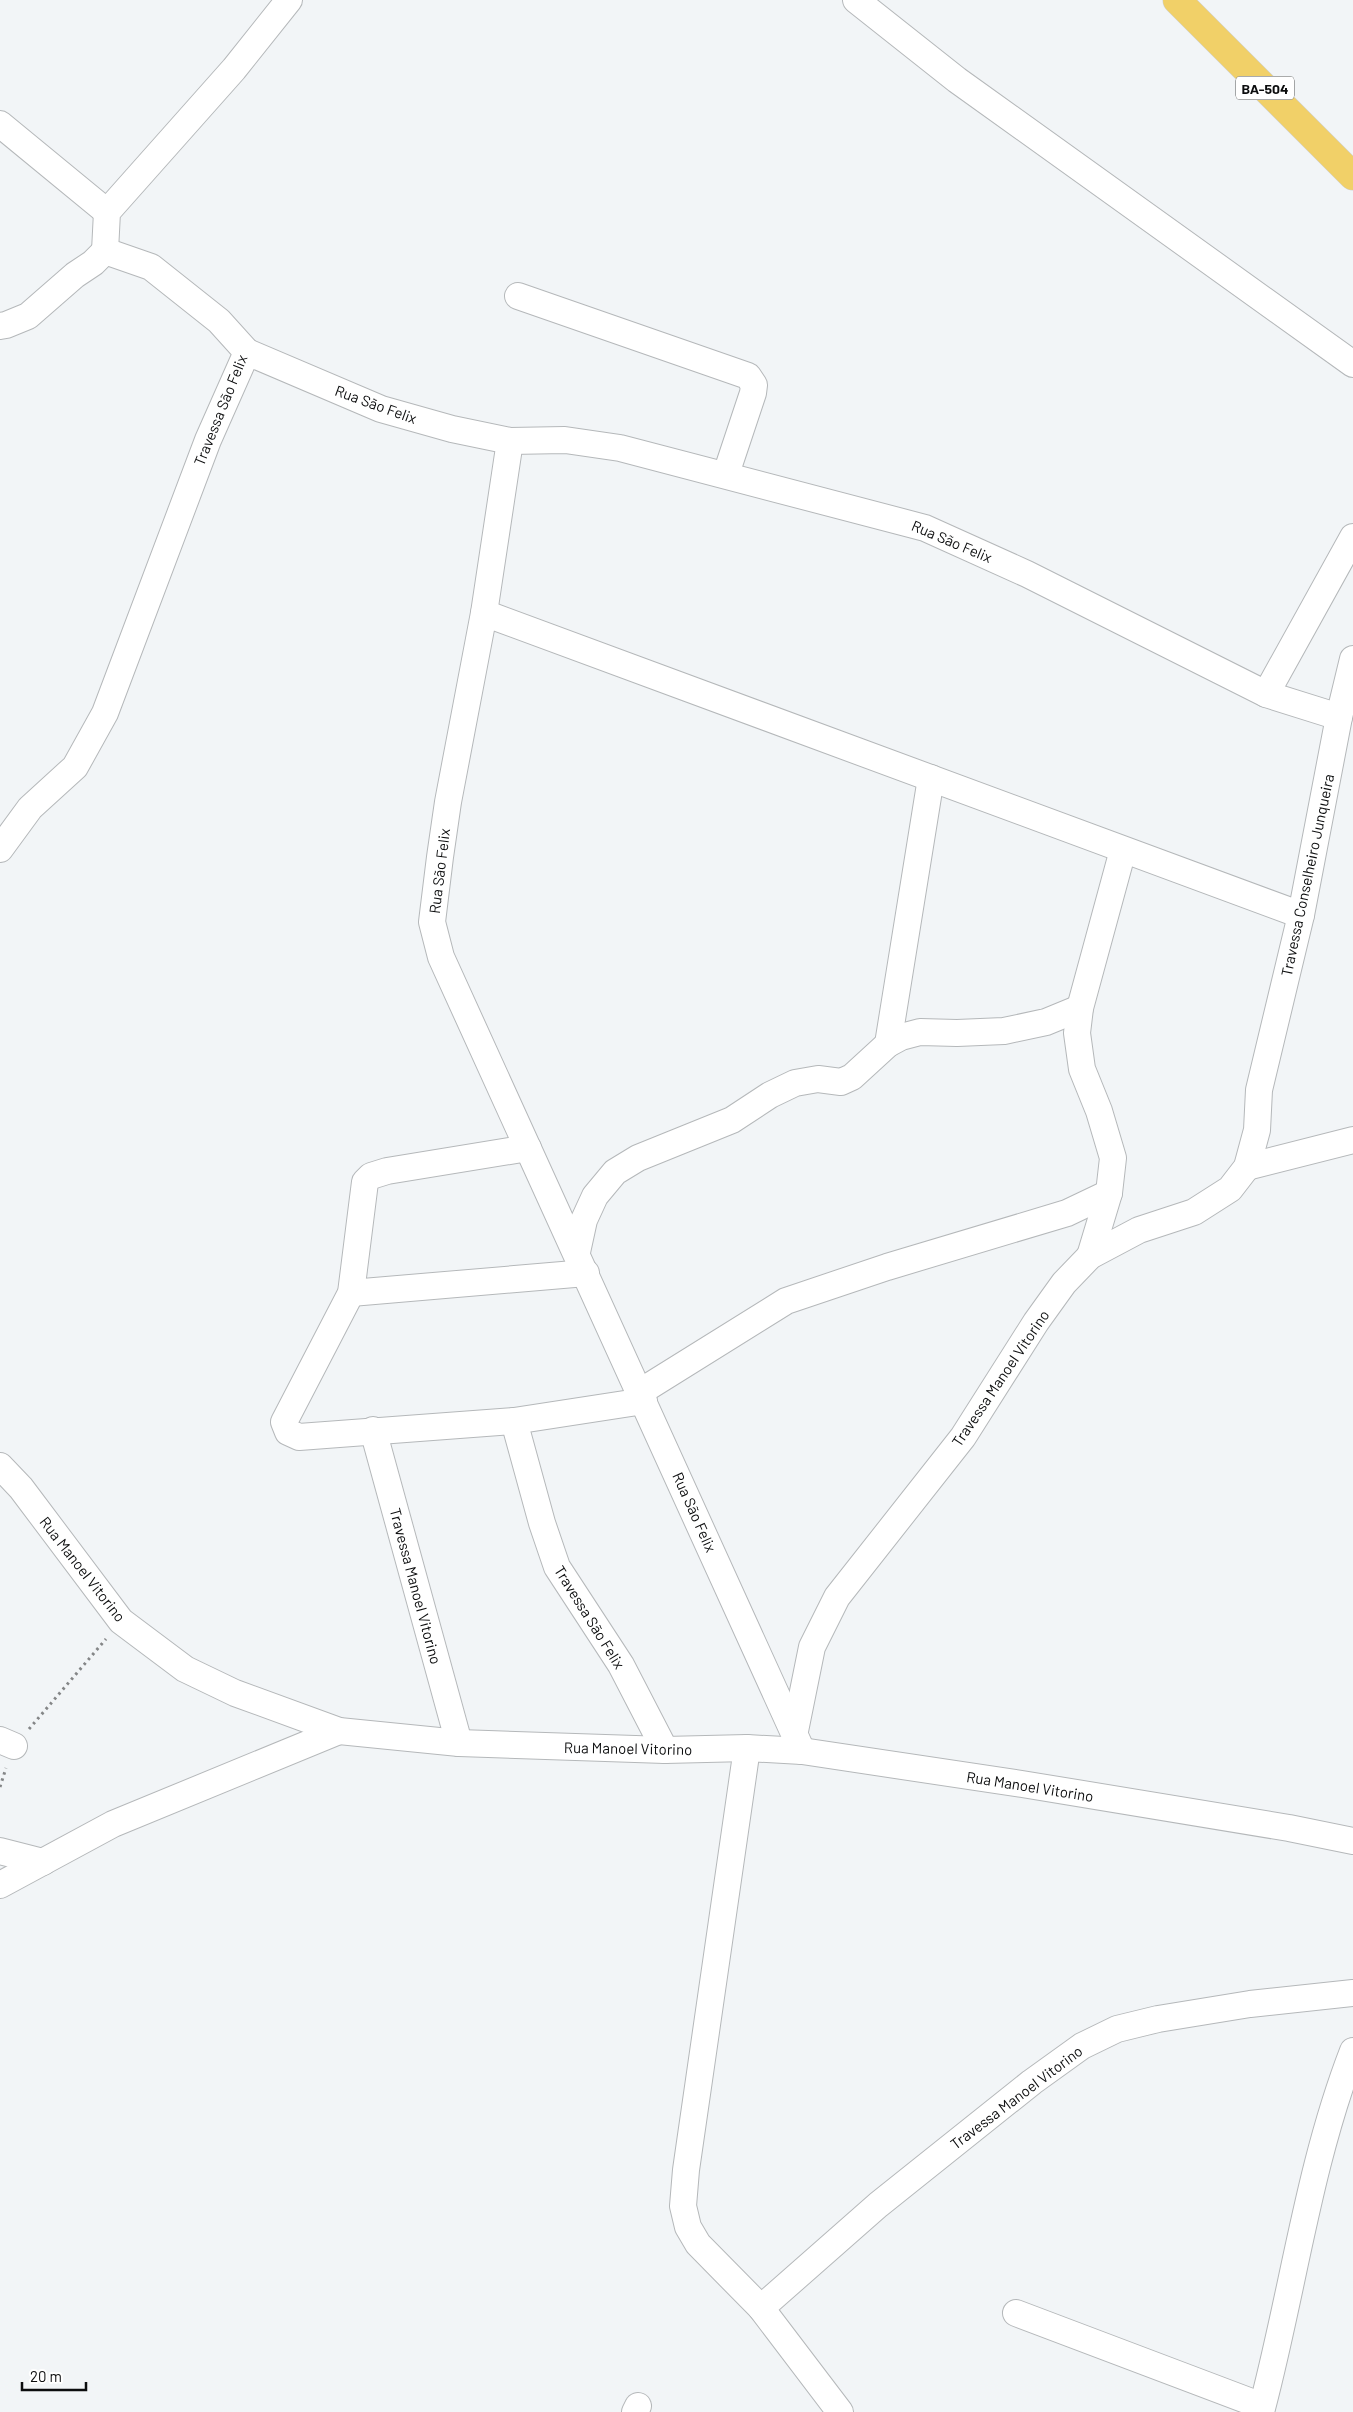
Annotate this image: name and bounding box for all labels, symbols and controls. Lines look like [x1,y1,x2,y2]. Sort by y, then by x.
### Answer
road number: BA-504 [1236,76,1294,100]
street label: Travessa São Felix [190,352,250,468]
street label: Rua São Felix [333,381,419,427]
street label: Rua São Felix [909,516,995,566]
street label: Travessa Conselheiro Junqueira [1277,772,1337,978]
street label: Rua São Felix [425,827,453,915]
street label: Travessa Manoel Vitorino [948,1306,1052,1450]
street label: Rua São Felix [669,1469,721,1555]
street label: Travessa Manoel Vitorino [386,1506,446,1666]
street label: Rua Manoel Vitorino [36,1513,130,1625]
street label: Travessa São Felix [551,1562,629,1672]
street label: Rua Manoel Vitorino [564,1738,692,1758]
street label: Rua Manoel Vitorino [965,1767,1095,1805]
street label: Travessa Manoel Vitorino [946,2041,1086,2153]
scale bar [22,2360,86,2392]
text: 20 m [30,2367,62,2385]

